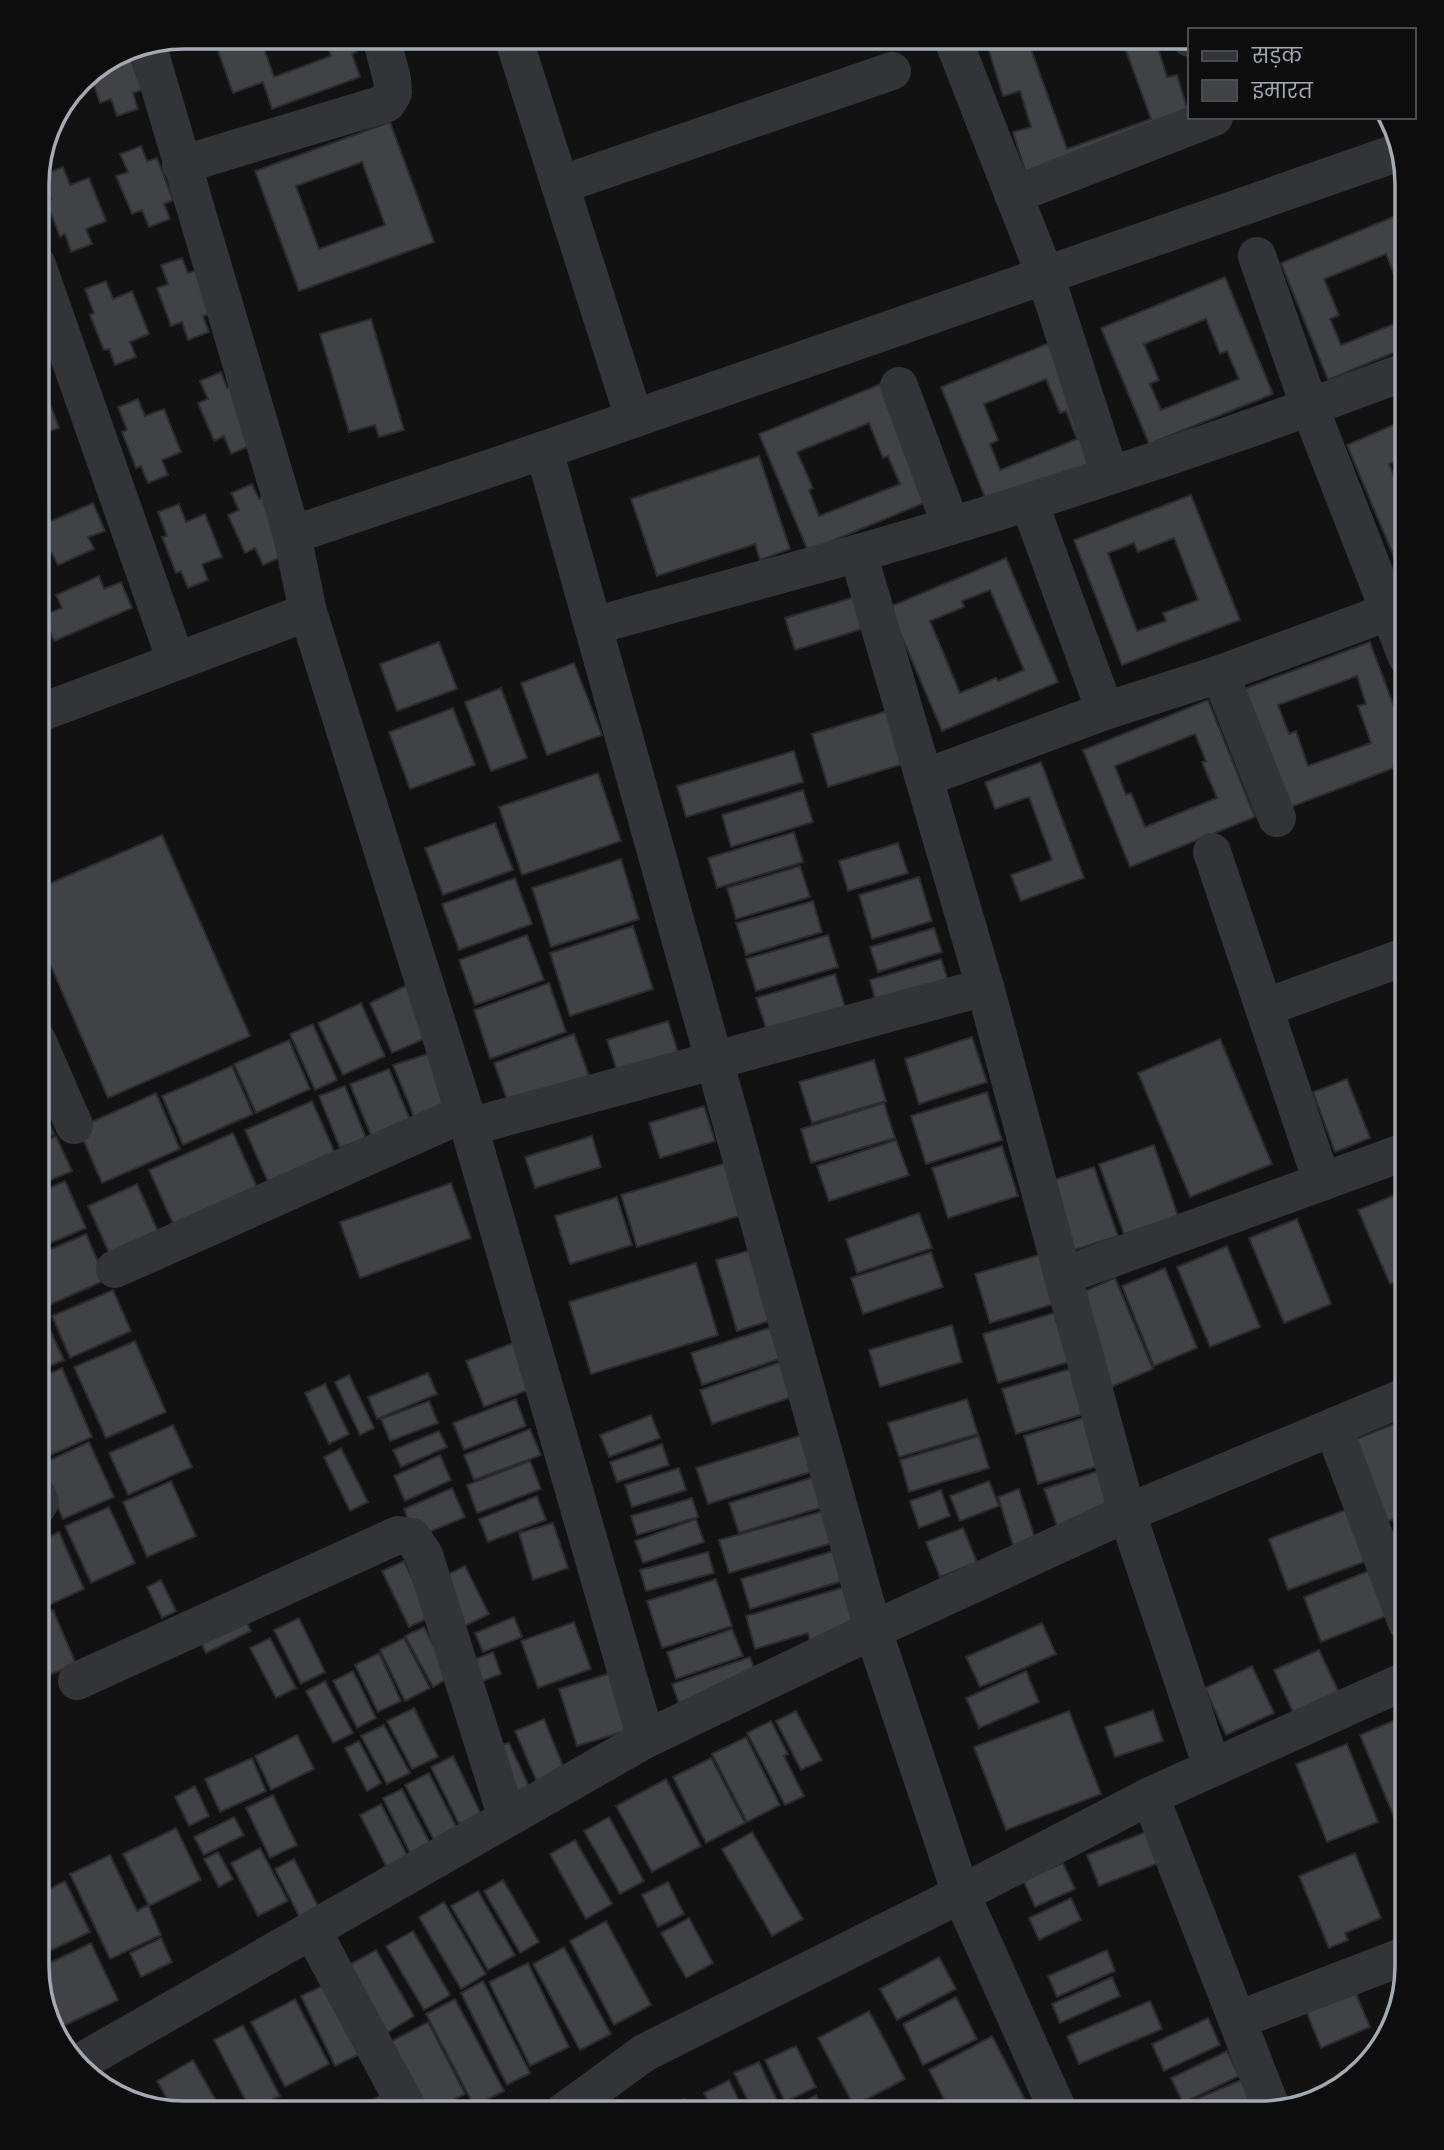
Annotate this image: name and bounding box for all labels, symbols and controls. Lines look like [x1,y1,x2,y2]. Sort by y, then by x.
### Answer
legend [1188,28,1416,119]
text: सड़क [1251,41,1303,70]
text: इमारत [1251,76,1314,105]

